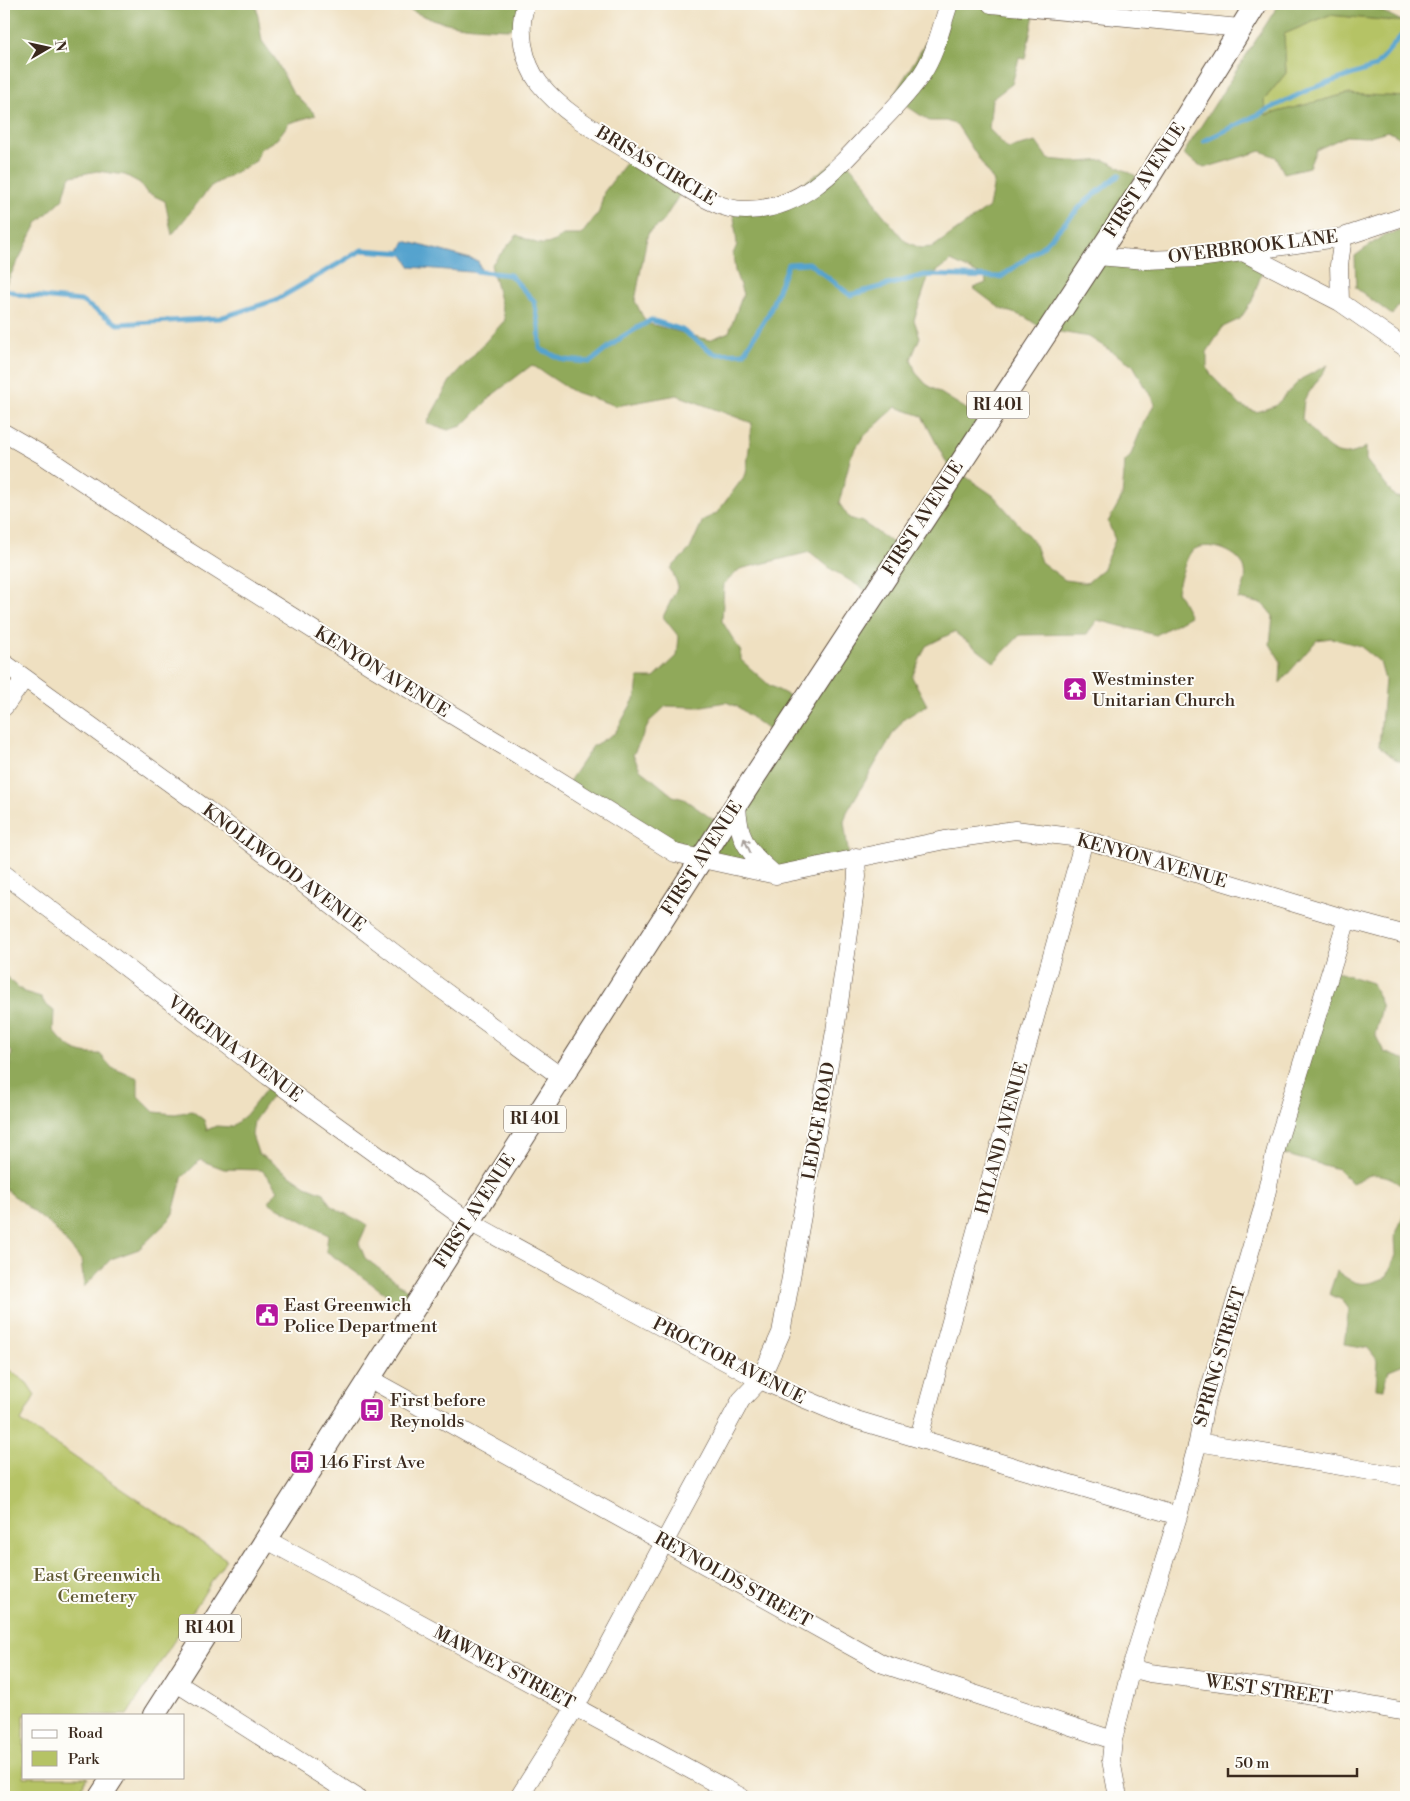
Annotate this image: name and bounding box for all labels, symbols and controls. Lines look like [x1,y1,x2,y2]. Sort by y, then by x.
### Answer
north arrow [22,22,72,72]
text: N [50,39,70,53]
street label: FIRST AVENUE [1099,118,1191,242]
street label: BRISAS CIRCLE [591,120,720,211]
street label: OVERBROOK LANE [1167,225,1339,269]
road number: RI 401 [967,392,1029,418]
street label: FIRST AVENUE [877,456,969,580]
street label: KENYON AVENUE [310,621,454,723]
place label: Westminster Unitarian Church [1091,668,1236,712]
temple icon: Westminster Unitarian Church [1062,676,1088,702]
street label: FIRST AVENUE [656,796,748,920]
street label: KNOLLWOOD AVENUE [198,799,370,937]
street label: KENYON AVENUE [1074,829,1230,893]
one-way arrow [741,838,751,853]
street label: VIRGINIA AVENUE [162,990,307,1107]
street label: HYLAND AVENUE [971,1059,1033,1217]
street label: LEDGE ROAD [797,1060,841,1182]
road number: RI 401 [504,1106,566,1132]
street label: FIRST AVENUE [429,1149,521,1273]
street label: SPRING STREET [1189,1284,1251,1430]
place label: East Greenwich Police Department [284,1294,438,1338]
public building icon: East Greenwich Police Department [254,1302,280,1328]
street label: PROCTOR AVENUE [649,1312,809,1410]
place label: First before Reynolds [390,1389,486,1433]
bus stop icon: First before Reynolds [359,1397,385,1423]
bus stop icon: 146 First Ave [289,1449,315,1475]
place label: 146 First Ave [320,1451,425,1474]
street label: REYNOLDS STREET [650,1527,816,1633]
park label: East Greenwich Cemetery [33,1564,161,1608]
road number: RI 401 [179,1615,241,1642]
street label: MAWNEY STREET [429,1621,579,1715]
street label: WEST STREET [1203,1670,1334,1710]
legend [22,1714,185,1778]
text: Road [68,1724,103,1743]
scale bar [1228,1746,1356,1778]
text: Park [68,1750,100,1769]
text: 50 m [1235,1754,1269,1773]

